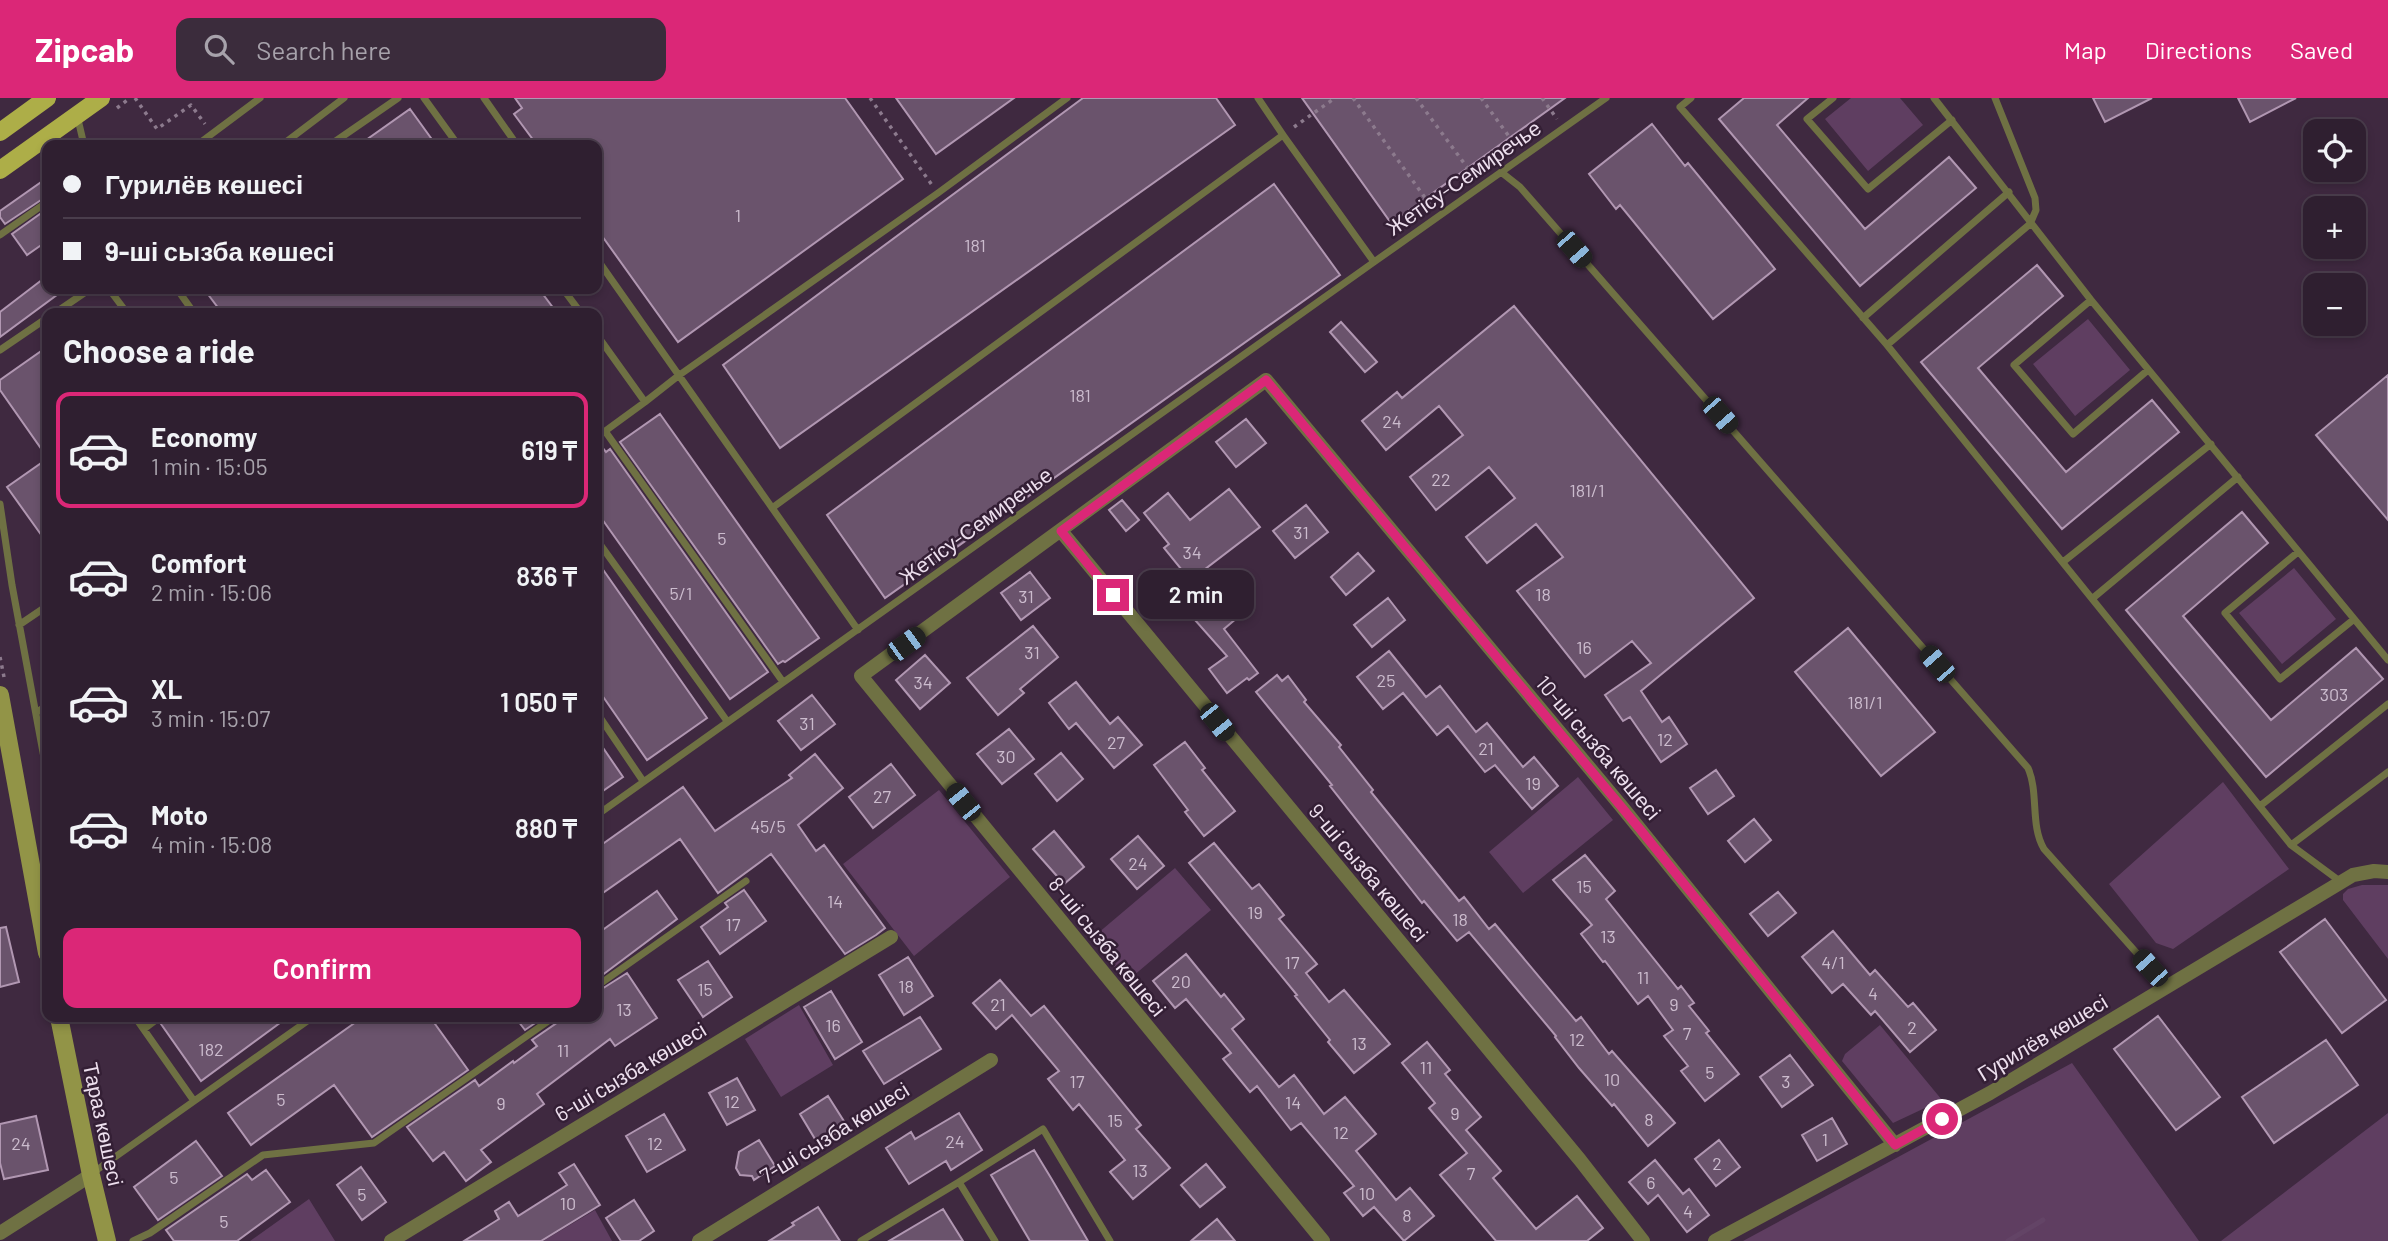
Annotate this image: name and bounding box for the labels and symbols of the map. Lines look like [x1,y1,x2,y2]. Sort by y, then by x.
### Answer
street label: Жетісу-Семиречье [1381,114,1545,240]
house number: 1 [735,204,741,226]
car [1553,226,1596,272]
house number: 181 [964,234,986,256]
house number: 181 [1069,384,1091,406]
car [1699,392,1742,438]
house number: 24 [1382,410,1402,432]
street label: Жетісу-Семиречье [894,461,1056,589]
house number: 22 [1431,468,1451,490]
house number: 181/1 [1570,479,1604,501]
house number: 31 [1293,521,1309,543]
house number: 5 [717,527,727,549]
house number: 34 [1182,541,1202,563]
callout: 2 min [1138,570,1253,620]
route end [1097,579,1129,611]
house number: 5/1 [670,582,692,604]
house number: 18 [1535,583,1551,605]
house number: 31 [1018,585,1034,607]
car [883,623,930,665]
house number: 16 [1576,636,1592,658]
house number: 31 [1024,641,1040,663]
car [1916,641,1959,687]
house number: 25 [1377,669,1395,691]
street label: 10-ші сызба көшесі [1532,670,1666,824]
house number: 34 [913,671,933,693]
house number: 303 [2320,683,2348,705]
house number: 181/1 [1848,691,1882,713]
car [1196,699,1239,745]
house number: 31 [799,712,815,734]
house number: 12 [1657,728,1673,750]
house number: 27 [1107,731,1126,753]
house number: 21 [1478,737,1494,759]
house number: 30 [996,745,1016,767]
house number: 19 [1525,772,1541,794]
car [942,779,985,825]
house number: 27 [873,785,892,807]
street label: 9-ші сызба көшесі [1304,798,1434,946]
house number: 45/5 [750,815,786,837]
house number: 24 [1128,852,1148,874]
street label: 8-ші сызба көшесі [1044,871,1172,1021]
house number: 15 [1576,875,1592,897]
house number: 14 [827,890,843,912]
house number: 19 [1247,901,1263,923]
house number: 18 [1452,908,1468,930]
house number: 17 [726,913,741,935]
house number: 13 [1600,925,1616,947]
car [2129,945,2172,991]
house number: 17 [1285,951,1300,973]
house number: 4/1 [1821,951,1845,973]
house number: 11 [1637,966,1649,988]
house number: 20 [1171,970,1191,992]
house number: 18 [898,975,914,997]
house number: 15 [697,978,713,1000]
house number: 4 [1868,982,1878,1004]
street label: Гурилёв көшесі [1972,988,2112,1086]
house number: 21 [990,993,1006,1015]
house number: 9 [1669,993,1679,1015]
house number: 13 [616,998,632,1020]
house number: 16 [825,1014,841,1036]
street label: 6-ші сызба көшесі [550,1016,710,1126]
house number: 2 [1907,1016,1917,1038]
house number: 7 [1683,1022,1692,1044]
house number: 12 [1569,1028,1585,1050]
house number: 13 [1351,1032,1367,1054]
house number: 182 [198,1038,224,1060]
house number: 11 [557,1039,569,1061]
house number: 11 [1420,1056,1432,1078]
street label: Тараз көшесі [79,1060,129,1188]
house number: 5 [1705,1061,1715,1083]
house number: 10 [1604,1068,1620,1090]
house number: 17 [1070,1070,1085,1092]
house number: 3 [1781,1070,1791,1092]
street label: 7-ші сызба көшесі [755,1076,913,1188]
house number: 5 [276,1088,286,1110]
house number: 12 [724,1090,740,1112]
house number: 14 [1285,1091,1301,1113]
house number: 9 [496,1092,506,1114]
house number: 9 [1450,1102,1460,1124]
route start [1926,1103,1958,1135]
house number: 8 [1644,1108,1654,1130]
house number: 15 [1107,1109,1123,1131]
house number: 12 [1333,1121,1349,1143]
house number: 1 [1822,1128,1828,1150]
house number: 24 [945,1130,965,1152]
house number: 24 [11,1132,31,1154]
house number: 12 [647,1132,663,1154]
house number: 2 [1712,1152,1722,1174]
house number: 13 [1132,1159,1148,1181]
house number: 7 [1467,1162,1476,1184]
house number: 5 [169,1166,179,1188]
house number: 6 [1646,1171,1656,1193]
house number: 10 [1359,1182,1375,1204]
house number: 5 [357,1183,367,1205]
house number: 10 [560,1192,576,1214]
house number: 4 [1683,1200,1693,1222]
house number: 8 [1402,1204,1412,1226]
house number: 5 [219,1210,229,1232]

